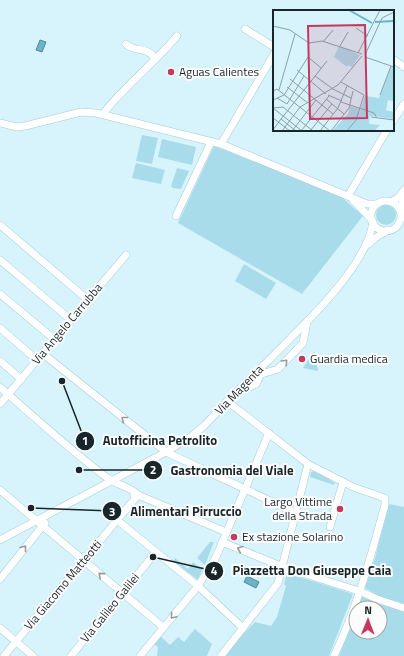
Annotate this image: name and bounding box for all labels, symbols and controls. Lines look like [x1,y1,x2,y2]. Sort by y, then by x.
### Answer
inset map [273,10,394,131]
place label: Aguas Calientes [179,62,259,81]
marker: Aguas Calientes [166,67,176,77]
street label: Via Angelo Carrubba [27,279,107,369]
place label: Guardia medica [310,349,388,368]
marker: Guardia medica [297,354,307,364]
one-way arrow [280,359,287,367]
street label: Via Magenta [210,360,267,419]
one-way arrow [122,417,129,424]
callout: Autofficina Petrolito [75,428,226,453]
text: Autofficina Petrolito [103,430,217,450]
text: 1 [82,431,88,450]
callout: Gastronomia del Viale [143,458,302,483]
text: 2 [150,460,156,479]
text: Gastronomia del Viale [170,460,294,480]
place label: Largo Vittime della Strada [264,492,332,525]
callout: Alimentari Pirruccio [102,499,250,524]
text: Alimentari Pirruccio [130,501,242,521]
text: 3 [109,502,115,521]
marker: Largo Vittime della Strada [335,504,345,514]
place label: Ex stazione Solarino [242,527,343,546]
marker: Ex stazione Solarino [229,532,239,542]
street label: Via Giacomo Matteotti [19,535,106,634]
one-way arrow [19,546,26,553]
one-way arrow [236,546,244,554]
callout: Piazzetta Don Giuseppe Caia [204,558,399,583]
text: Piazzetta Don Giuseppe Caia [233,560,392,580]
text: 4 [211,561,218,580]
street label: Via Galileo Galilei [75,569,144,647]
one-way arrow [99,573,106,580]
north arrow [348,600,388,640]
text: N [364,602,372,618]
one-way arrow [170,612,177,619]

